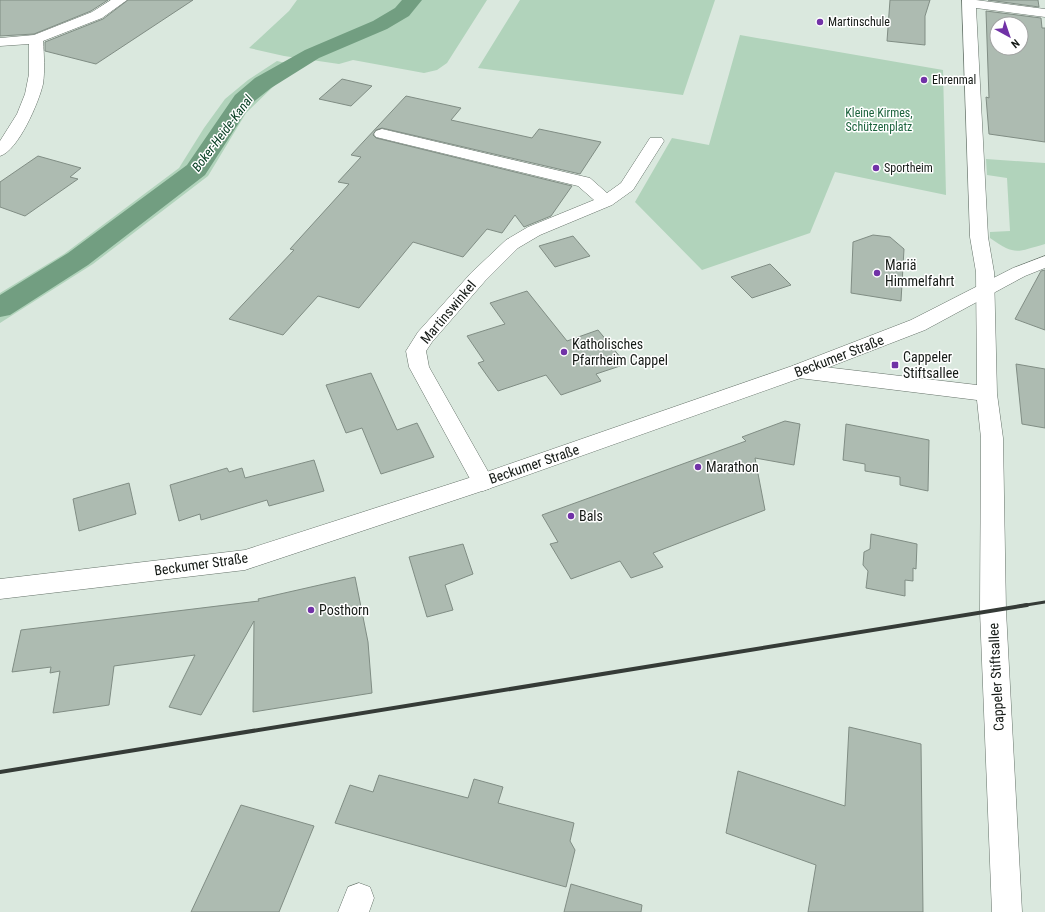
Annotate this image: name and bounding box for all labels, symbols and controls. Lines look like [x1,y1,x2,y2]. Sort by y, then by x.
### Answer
place label: Martinschule [828,15,890,29]
north arrow [989,16,1029,56]
marker: Martinschule [815,17,825,27]
text: N [1008,36,1022,51]
place label: Ehrenmal [932,73,976,87]
marker: Ehrenmal [919,75,929,85]
water label: Boker-Heide-Kanal [189,91,257,174]
park label: Kleine Kirmes, Schützenplatz [845,106,913,134]
place label: Sportheim [884,161,933,175]
marker: Sportheim [871,163,881,173]
place label: Mariä Himmelfahrt [885,257,954,289]
marker: Mariä Himmelfahrt [872,268,882,278]
street label: Martinswinkel [417,277,479,347]
street label: Beckumer Straße [792,331,886,380]
place label: Katholisches Pfarrheim Cappel [572,336,668,368]
marker: Katholisches Pfarrheim Cappel [559,347,569,357]
place label: Cappeler Stiftsallee [903,349,959,381]
marker: Cappeler Stiftsallee [890,360,900,370]
street label: Beckumer Straße [487,441,582,487]
place label: Marathon [706,459,759,475]
marker: Marathon [693,462,703,472]
place label: Bals [579,508,603,524]
marker: Bals [566,511,576,521]
street label: Beckumer Straße [153,549,249,578]
place label: Posthorn [319,602,369,618]
marker: Posthorn [306,605,316,615]
street label: Cappeler Stiftsallee [985,622,1007,731]

